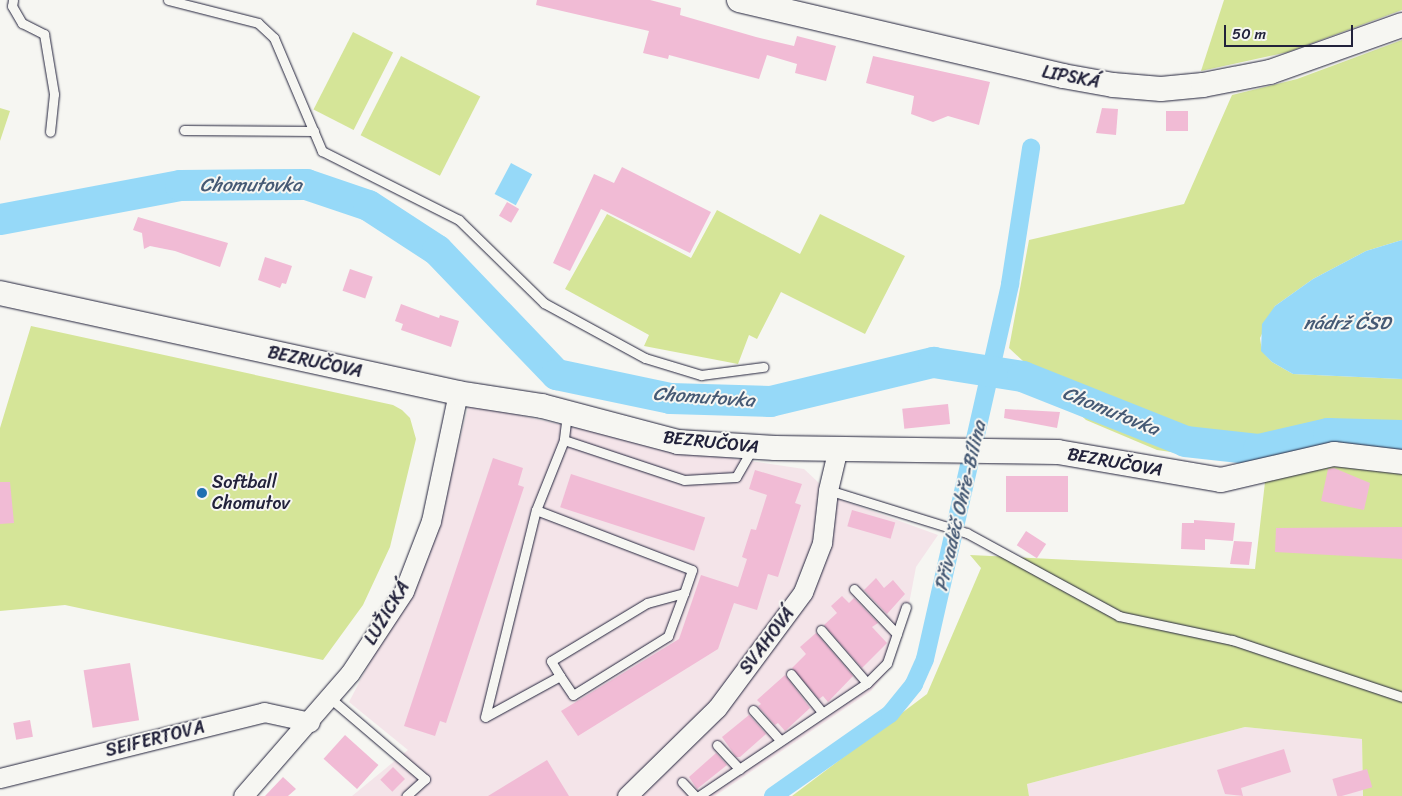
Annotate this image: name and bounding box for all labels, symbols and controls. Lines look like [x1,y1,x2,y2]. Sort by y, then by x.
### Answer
scale bar [1227,15,1356,47]
text: 50 m [1232,21,1266,47]
street label: LIPSKÁ [1040,61,1102,93]
water label: Chomutovka [200,174,302,196]
water label: nádrž ČSD [1304,312,1390,334]
street label: BEZRUČOVA [266,341,364,383]
water label: Chomutovka [1060,381,1162,441]
water label: Chomutovka [652,382,756,412]
water label: Přivaděč Ohře-Bílina [929,419,991,593]
street label: BEZRUČOVA [662,426,760,458]
street label: BEZRUČOVA [1066,443,1164,481]
place label: Softball Chomutov [212,472,290,514]
marker: Softball Chomutov [196,487,208,499]
street label: LUŽICKÁ [360,577,414,649]
street label: SVAHOVÁ [735,603,799,679]
street label: SEIFERTOVA [103,716,207,762]

